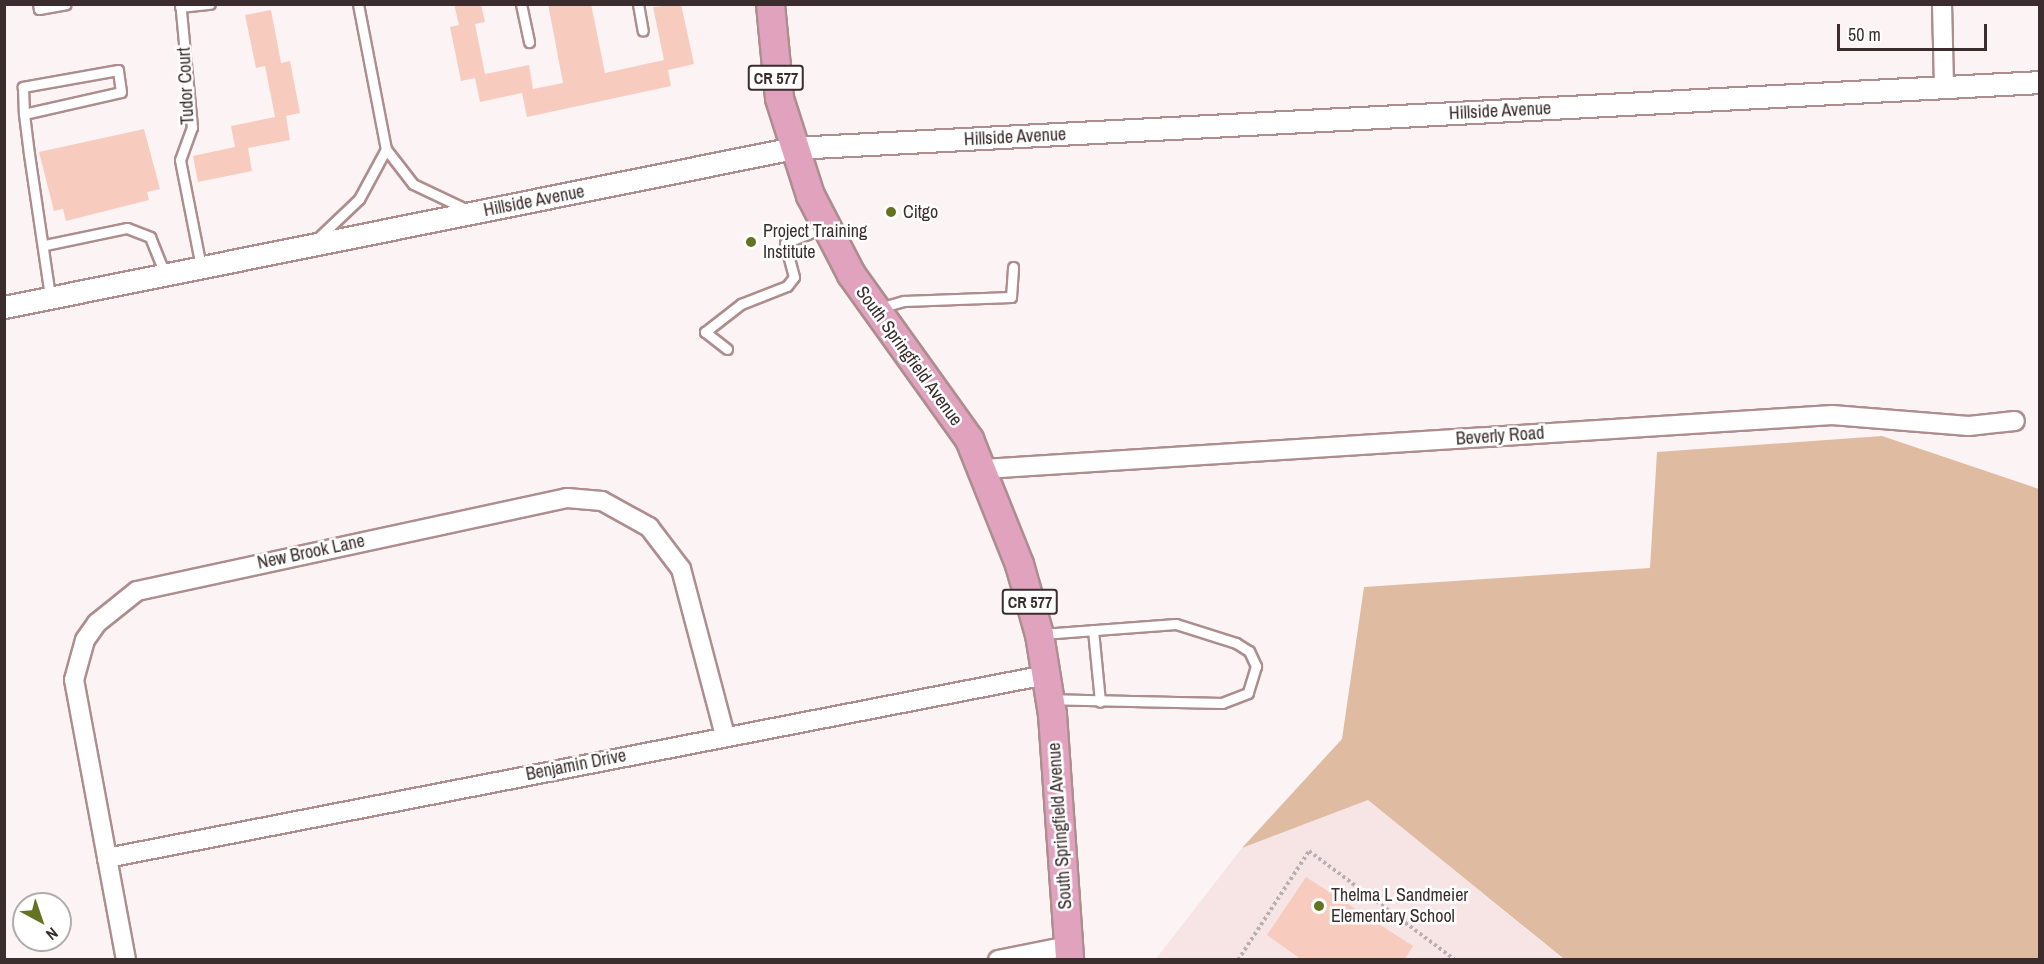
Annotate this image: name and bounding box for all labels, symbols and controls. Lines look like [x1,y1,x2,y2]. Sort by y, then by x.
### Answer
scale bar [1840,12,1990,50]
text: 50 m [1848,22,1881,47]
street label: Tudor Court [173,47,199,125]
road number: CR 577 [748,65,804,91]
street label: Hillside Avenue [1448,98,1552,124]
street label: Hillside Avenue [963,124,1067,150]
street label: Hillside Avenue [481,181,587,221]
place label: Citgo [903,201,938,223]
marker: Citgo [884,205,898,219]
place label: Project Training Institute [763,221,867,264]
marker: Project Training Institute [744,235,758,249]
street label: South Springfield Avenue [851,282,967,430]
street label: Beverly Road [1455,422,1545,450]
street label: New Brook Lane [255,530,367,574]
road number: CR 577 [1002,589,1058,615]
street label: South Springfield Avenue [1043,741,1077,911]
street label: Benjamin Drive [524,745,628,785]
place label: Thelma L Sandmeier Elementary School [1331,885,1469,928]
north arrow [12,892,72,952]
marker: Thelma L Sandmeier Elementary School [1312,899,1326,913]
text: N [42,923,63,946]

